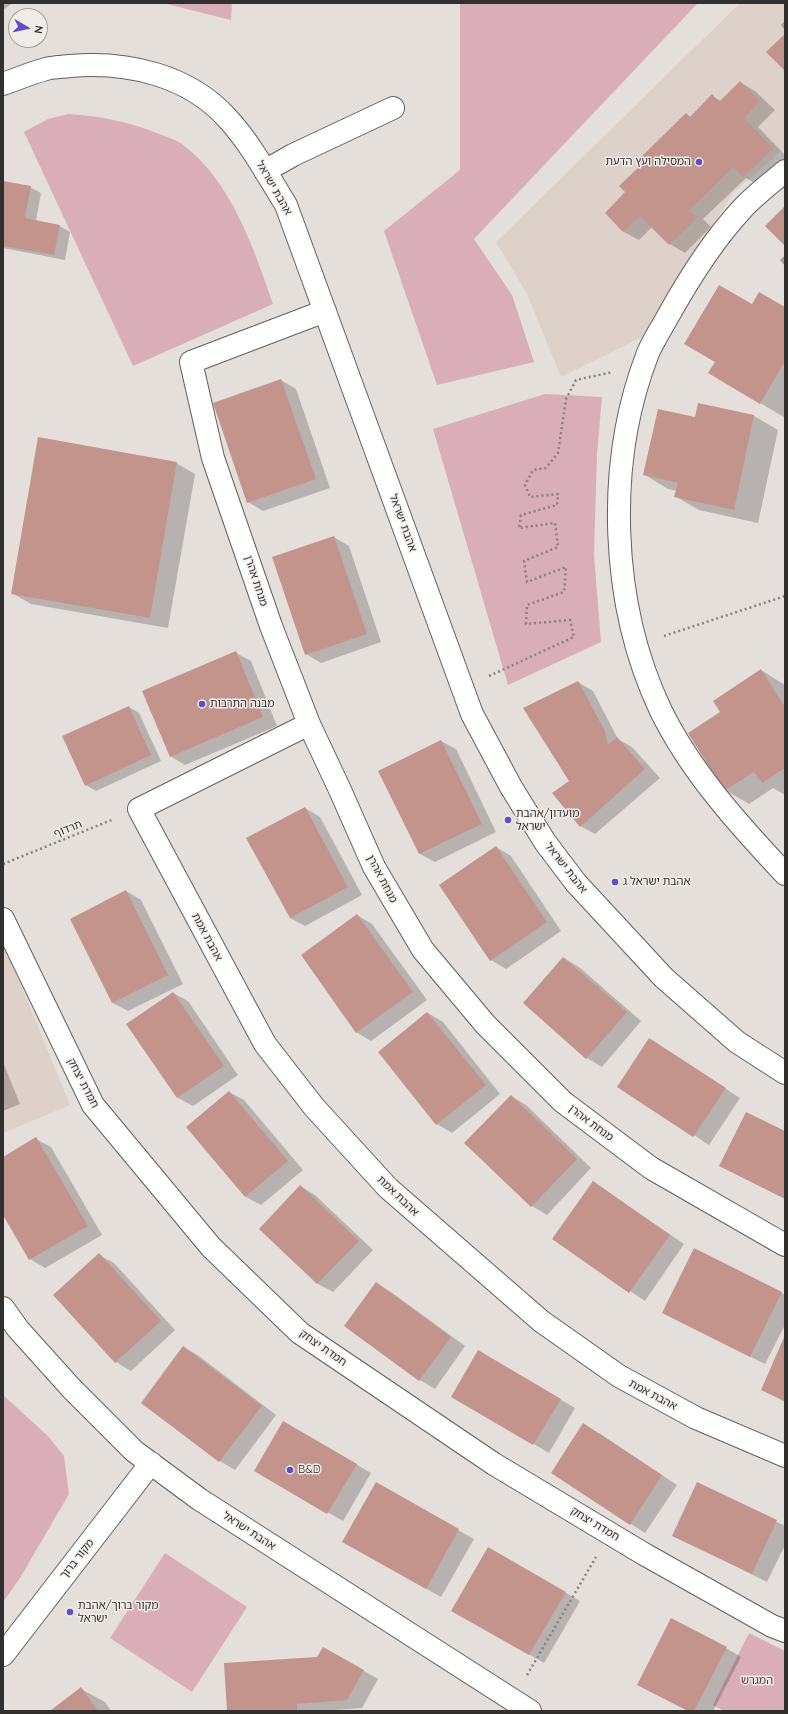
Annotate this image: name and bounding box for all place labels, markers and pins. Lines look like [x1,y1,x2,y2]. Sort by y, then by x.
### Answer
place label: המסילה ועץ הדעת [606,155,691,169]
marker: המסילה ועץ הדעת [694,157,704,167]
place label: מבנה התרבות [210,697,275,711]
marker: מבנה התרבות [197,699,207,709]
place label: מועדון/אהבת ישראל [516,807,579,833]
marker: מועדון/אהבת ישראל [503,815,513,825]
place label: אהבת ישראל ג [623,875,690,889]
marker: אהבת ישראל ג [610,877,620,887]
place label: B&D [298,1463,321,1477]
marker: B&D [285,1465,295,1475]
place label: מקור ברוך/אהבת ישראל [78,1599,159,1625]
marker: מקור ברוך/אהבת ישראל [65,1607,75,1617]

